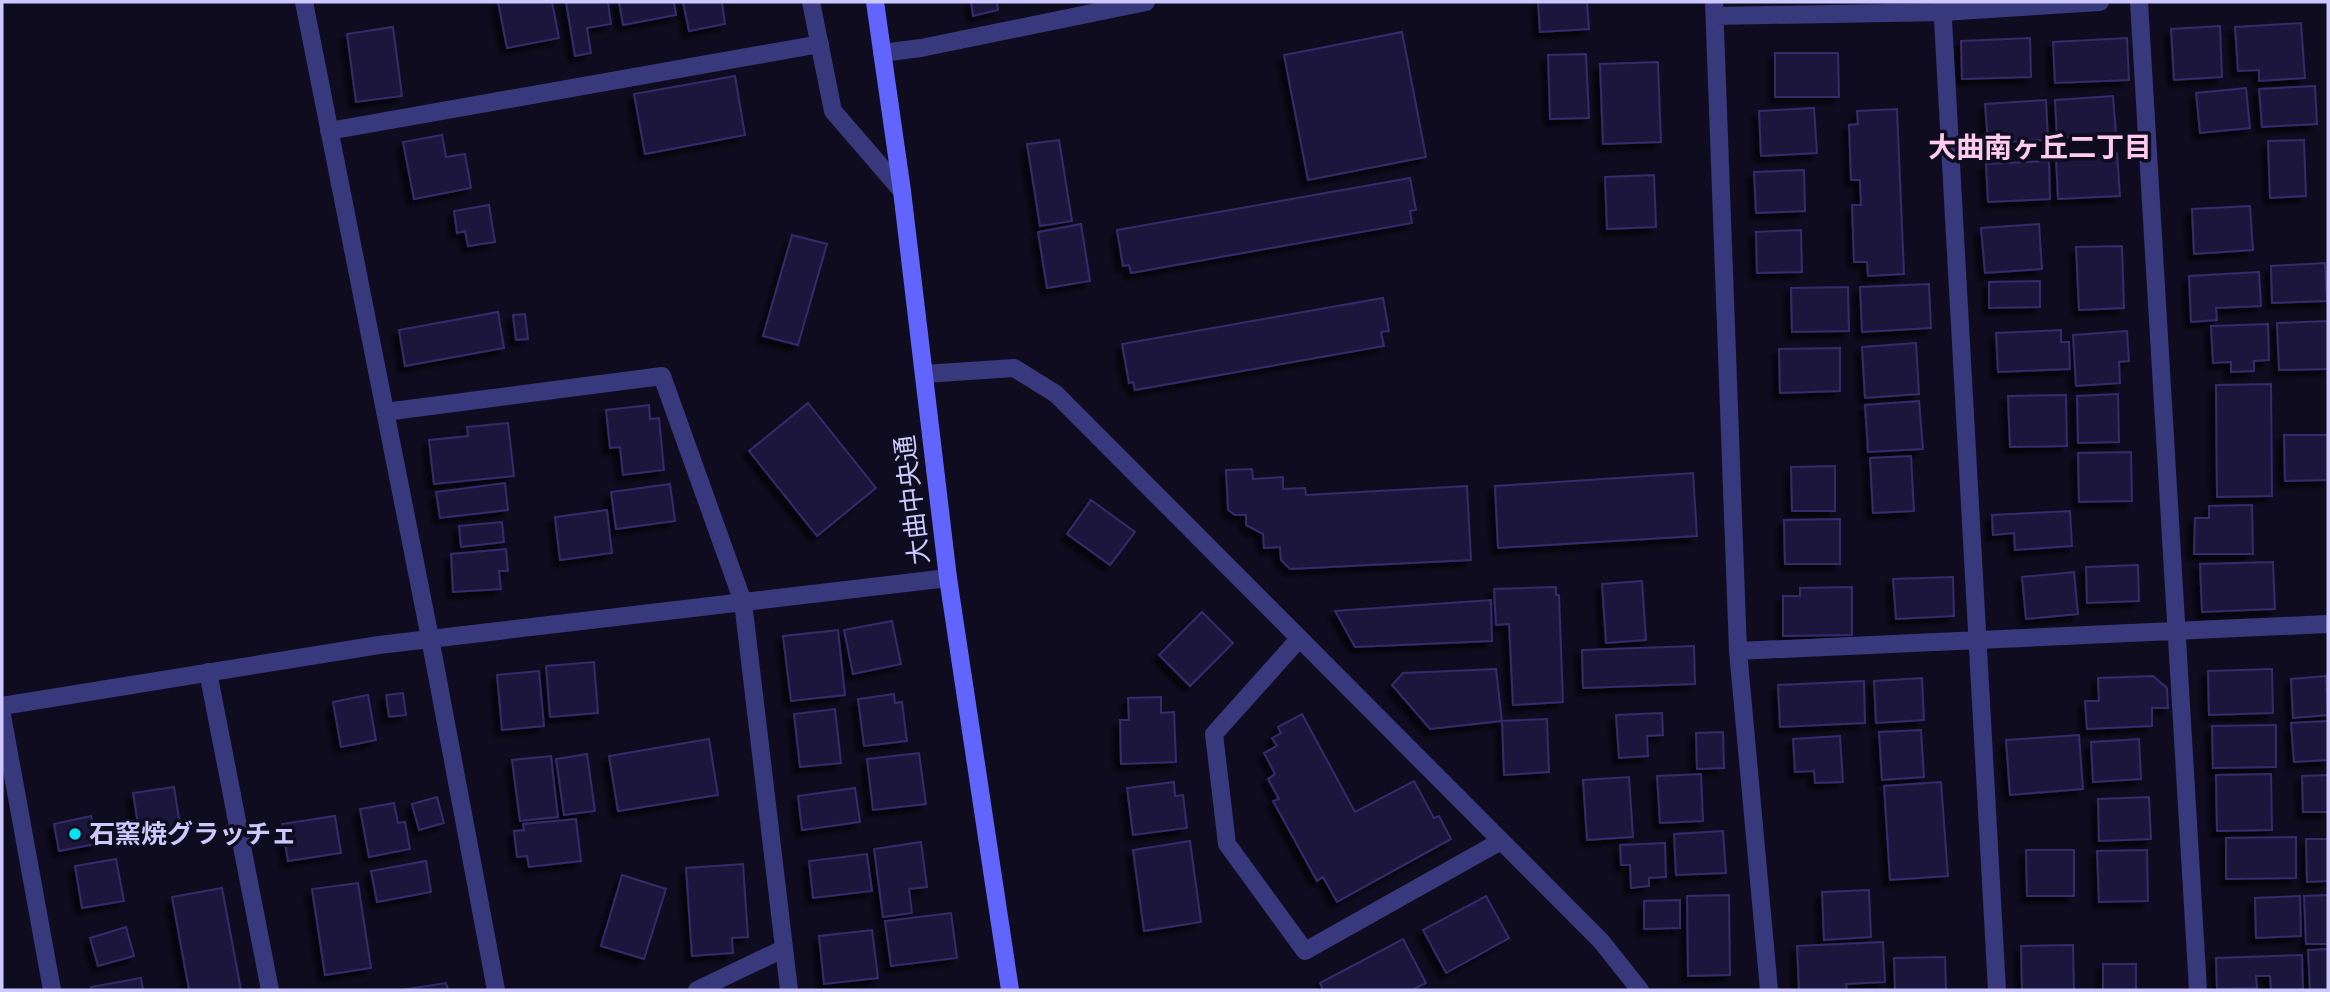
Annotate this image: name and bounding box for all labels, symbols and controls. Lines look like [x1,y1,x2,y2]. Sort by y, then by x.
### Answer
district label: 大曲南ヶ丘二丁目 [1928,128,2152,165]
street label: 大曲中央通 [887,434,936,567]
place label: 石窯焼グラッチェ [89,817,297,850]
marker: 石窯焼グラッチェ [67,826,83,842]

